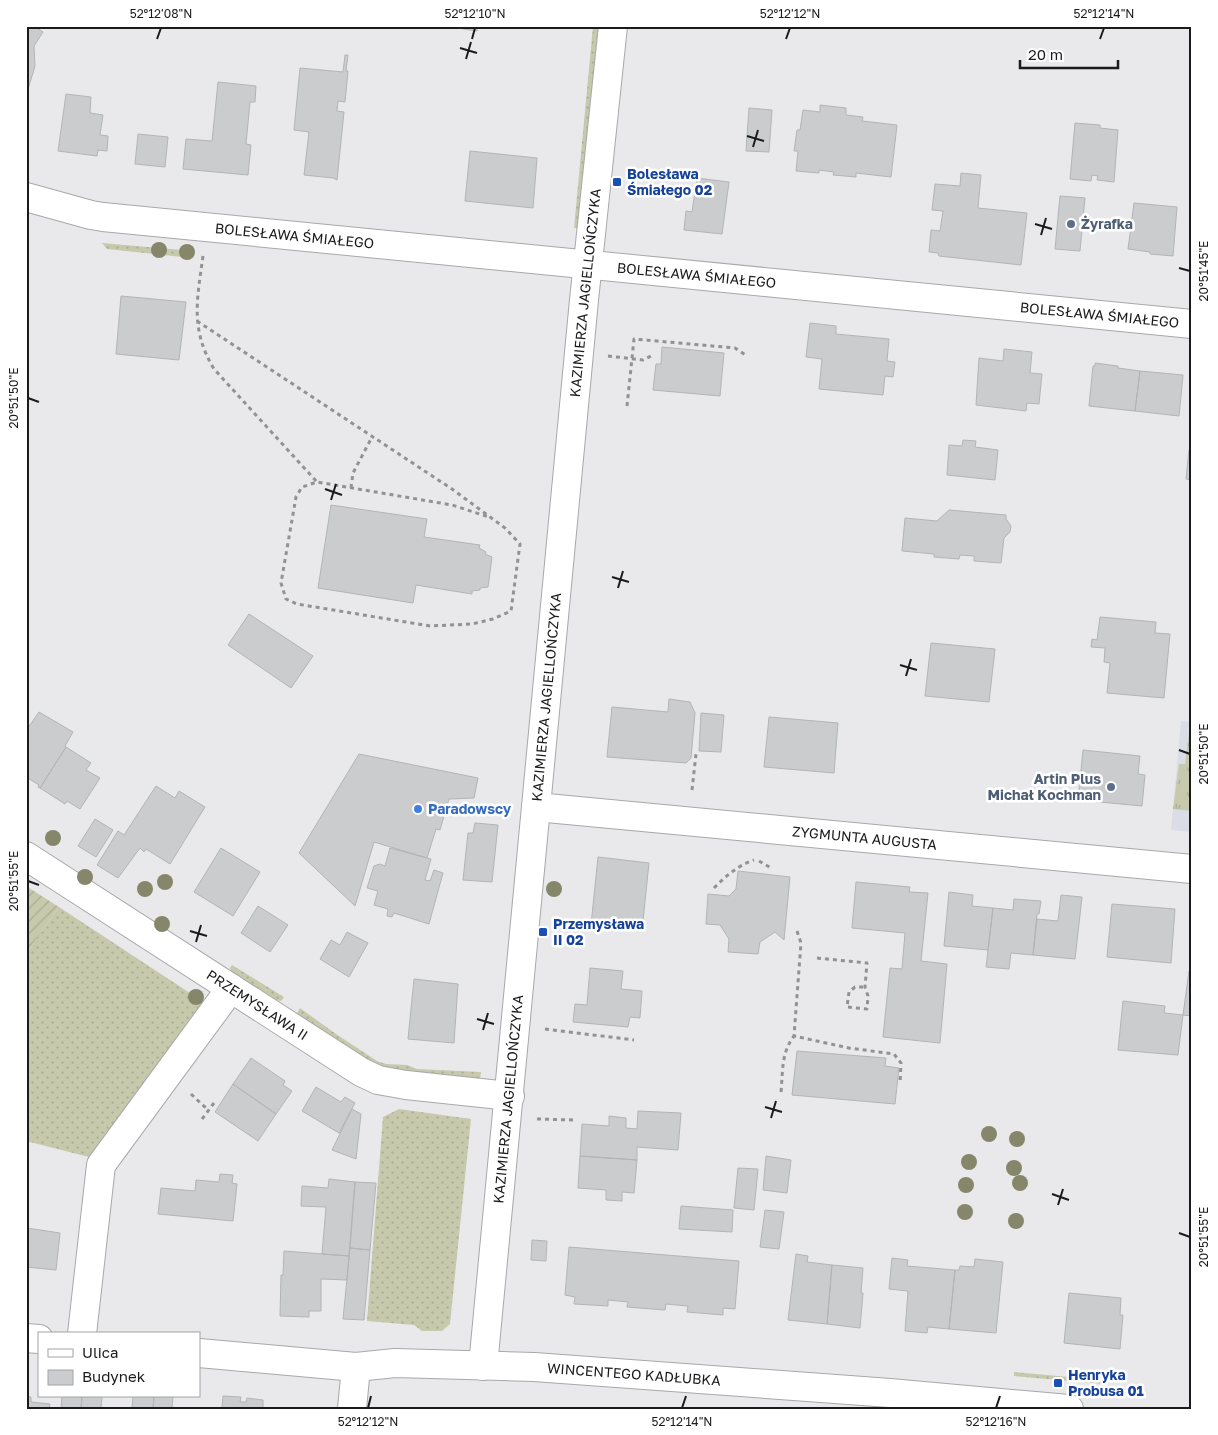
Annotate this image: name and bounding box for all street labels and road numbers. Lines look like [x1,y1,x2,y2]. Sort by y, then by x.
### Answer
street label: KAZIMIERZA JAGIELLOŃCZYKA [566,187,604,398]
street label: BOLESŁAWA ŚMIAŁEGO [214,219,375,252]
street label: BOLESŁAWA ŚMIAŁEGO [616,259,777,291]
street label: BOLESŁAWA ŚMIAŁEGO [1019,298,1180,331]
street label: KAZIMIERZA JAGIELLOŃCZYKA [528,591,564,802]
street label: ZYGMUNTA AUGUSTA [791,822,938,853]
street label: PRZEMYSŁAWA II [204,966,311,1043]
street label: KAZIMIERZA JAGIELLOŃCZYKA [489,993,526,1204]
street label: WINCENTEGO KADŁUBKA [546,1359,722,1389]

